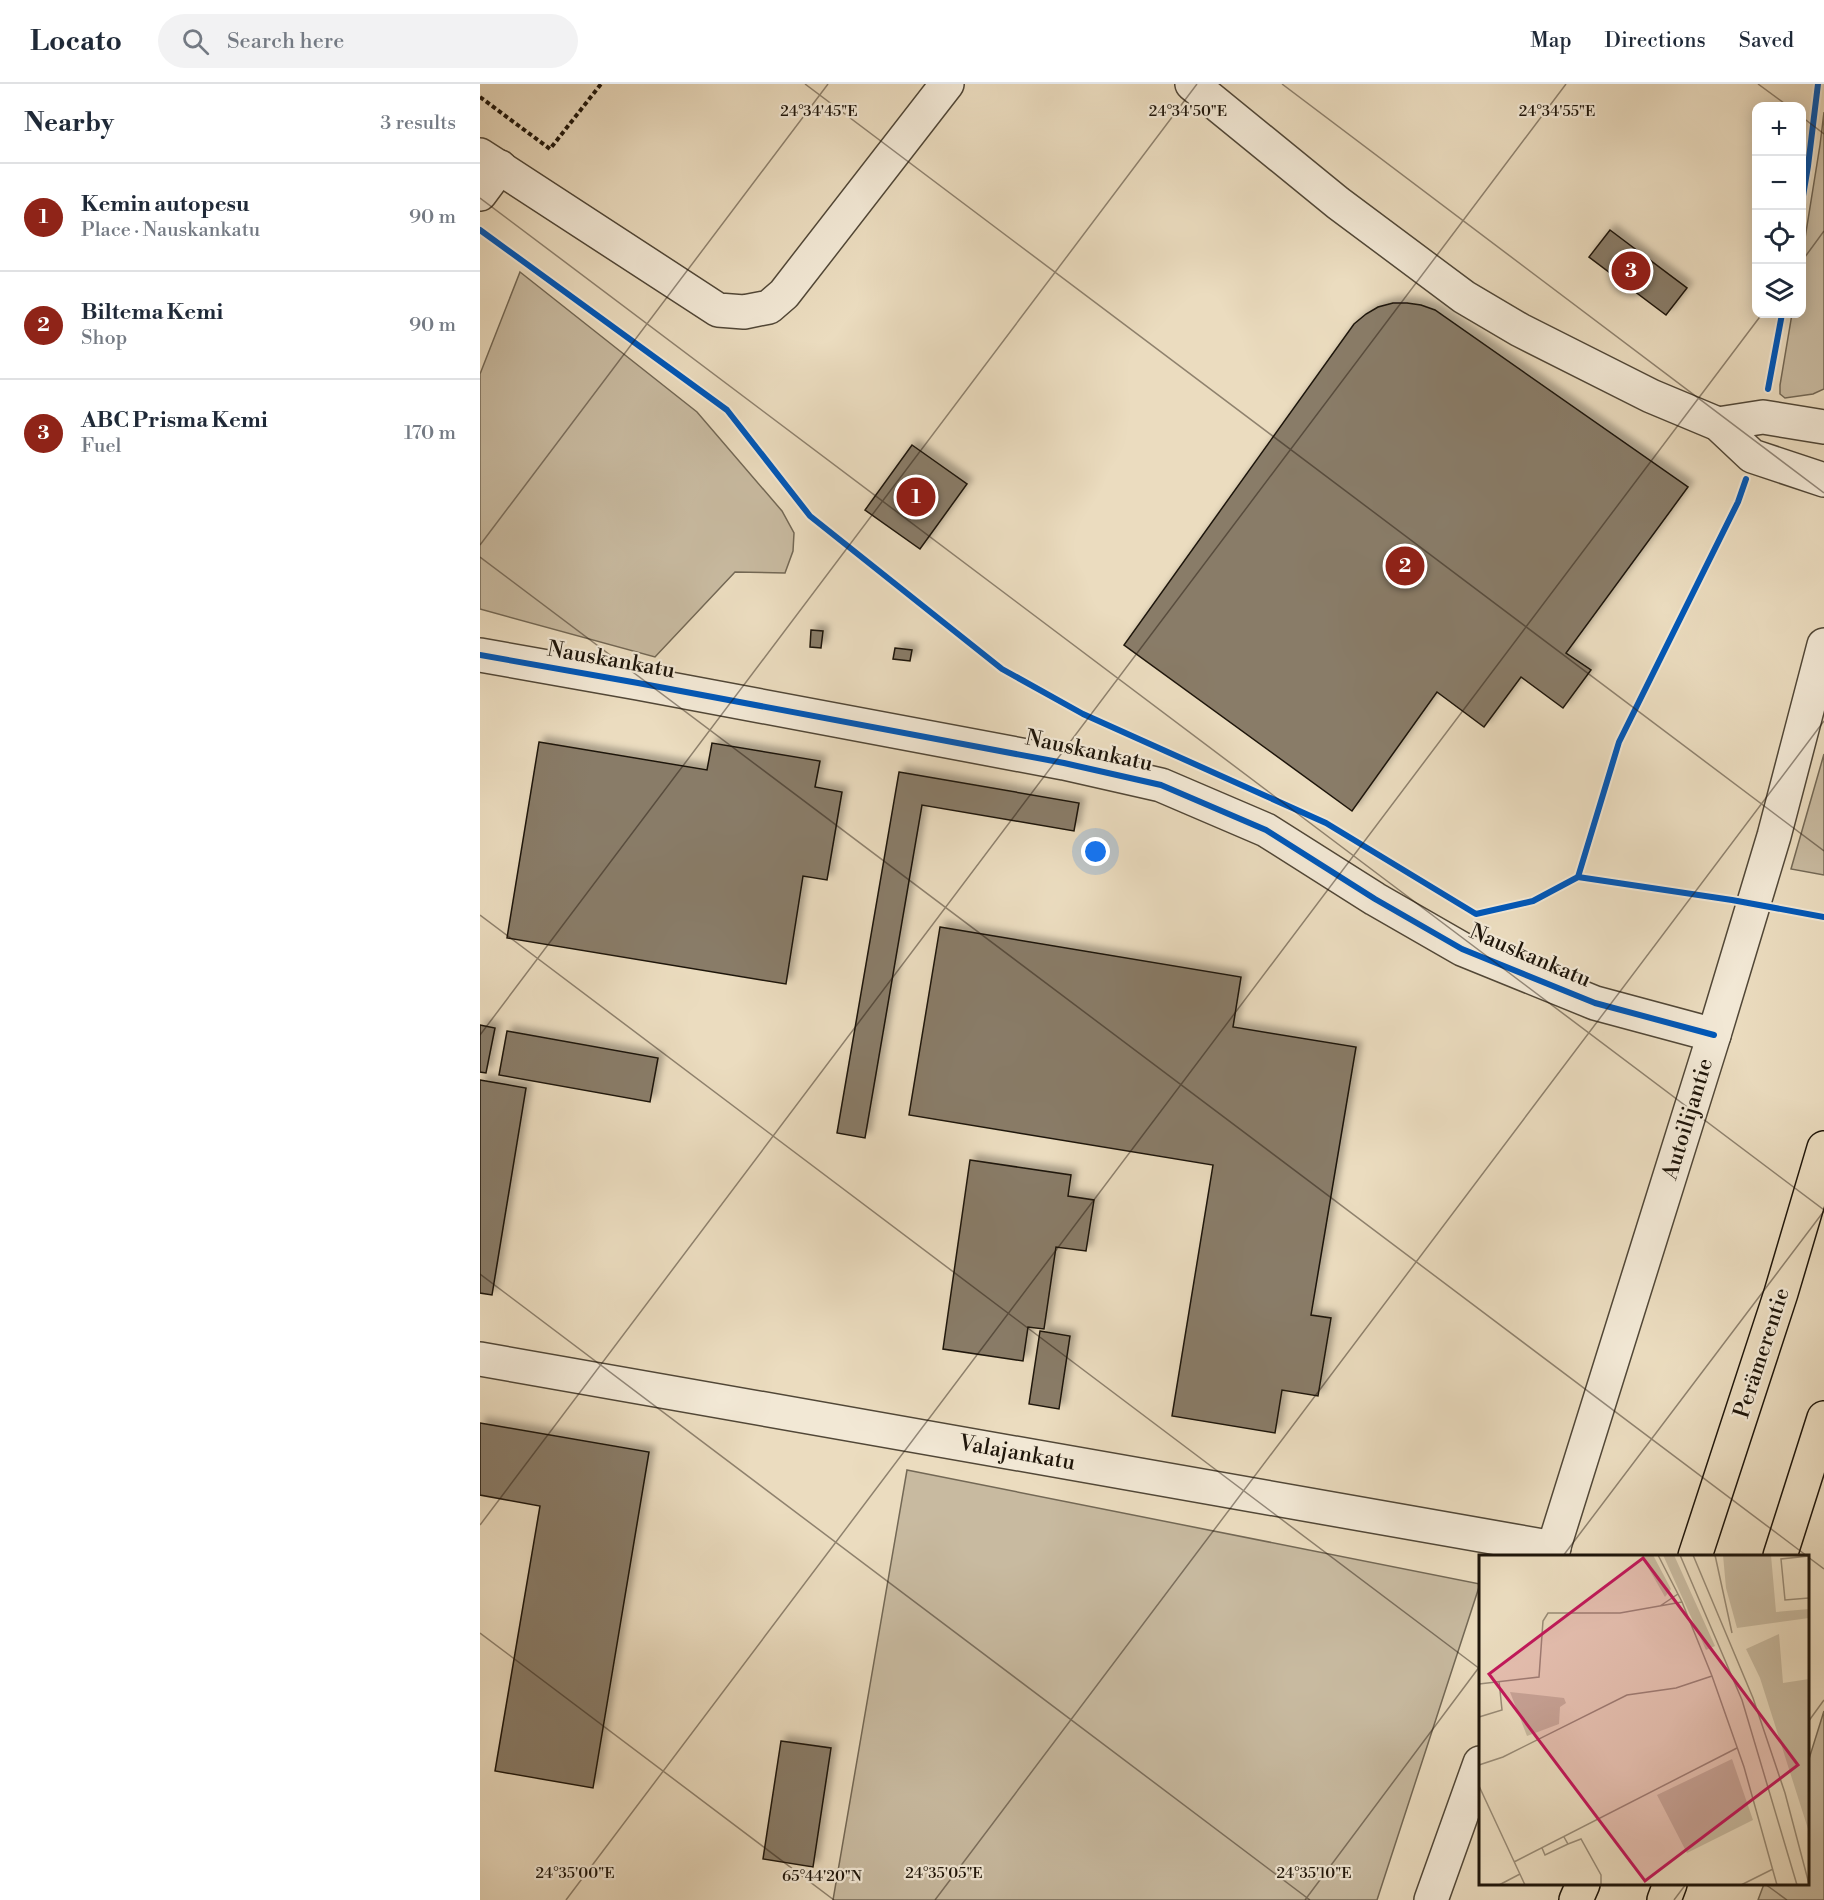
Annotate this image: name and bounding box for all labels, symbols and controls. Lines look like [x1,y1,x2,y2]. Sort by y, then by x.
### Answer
search box [158,14,578,68]
text: Locato [30,24,122,59]
icon: search [179,25,212,58]
text: Search here [227,28,344,55]
text: Map [1530,28,1572,54]
text: Directions [1605,28,1706,54]
text: Saved [1739,28,1794,54]
text: 24°34'45"E [780,102,858,121]
text: 24°34'50"E [1149,102,1227,121]
text: 24°34'55"E [1519,102,1595,121]
map controls [1752,102,1806,318]
button: + [1752,102,1806,156]
text: Nearby [24,107,114,139]
text: 3 results [380,111,456,136]
button: − [1752,156,1806,210]
text: Kemin autopesu [81,191,249,218]
text: 1 [39,205,48,230]
text: 90 m [409,205,456,230]
button: locate [1752,210,1806,264]
text: Place · Nauskankatu [81,218,260,243]
pin: 3 [1612,248,1650,294]
button: layers [1752,264,1806,318]
text: Biltema Kemi [81,299,223,326]
text: 2 [37,313,50,338]
text: 90 m [409,313,456,338]
text: Shop [81,326,127,351]
text: ABC Prisma Kemi [81,407,268,434]
text: 3 [37,421,50,446]
text: 170 m [404,421,456,446]
text: Fuel [81,434,121,459]
pin: 1 [896,474,936,520]
pin: 2 [1386,544,1424,588]
street label: Nauskankatu [545,635,678,685]
street label: Nauskankatu [1023,724,1156,778]
your location [1081,837,1110,866]
street label: Nauskankatu [1465,918,1595,994]
street label: Autoilijantie [1656,1055,1719,1184]
street label: Perämerentie [1728,1284,1796,1422]
street label: Valajankatu [956,1429,1078,1477]
inset map [1479,1555,1809,1885]
text: 24°35'00"E [535,1864,615,1883]
text: 24°35'05"E [905,1864,983,1883]
text: 24°35'10"E [1276,1864,1352,1883]
text: 65°44'20"N [782,1867,862,1886]

